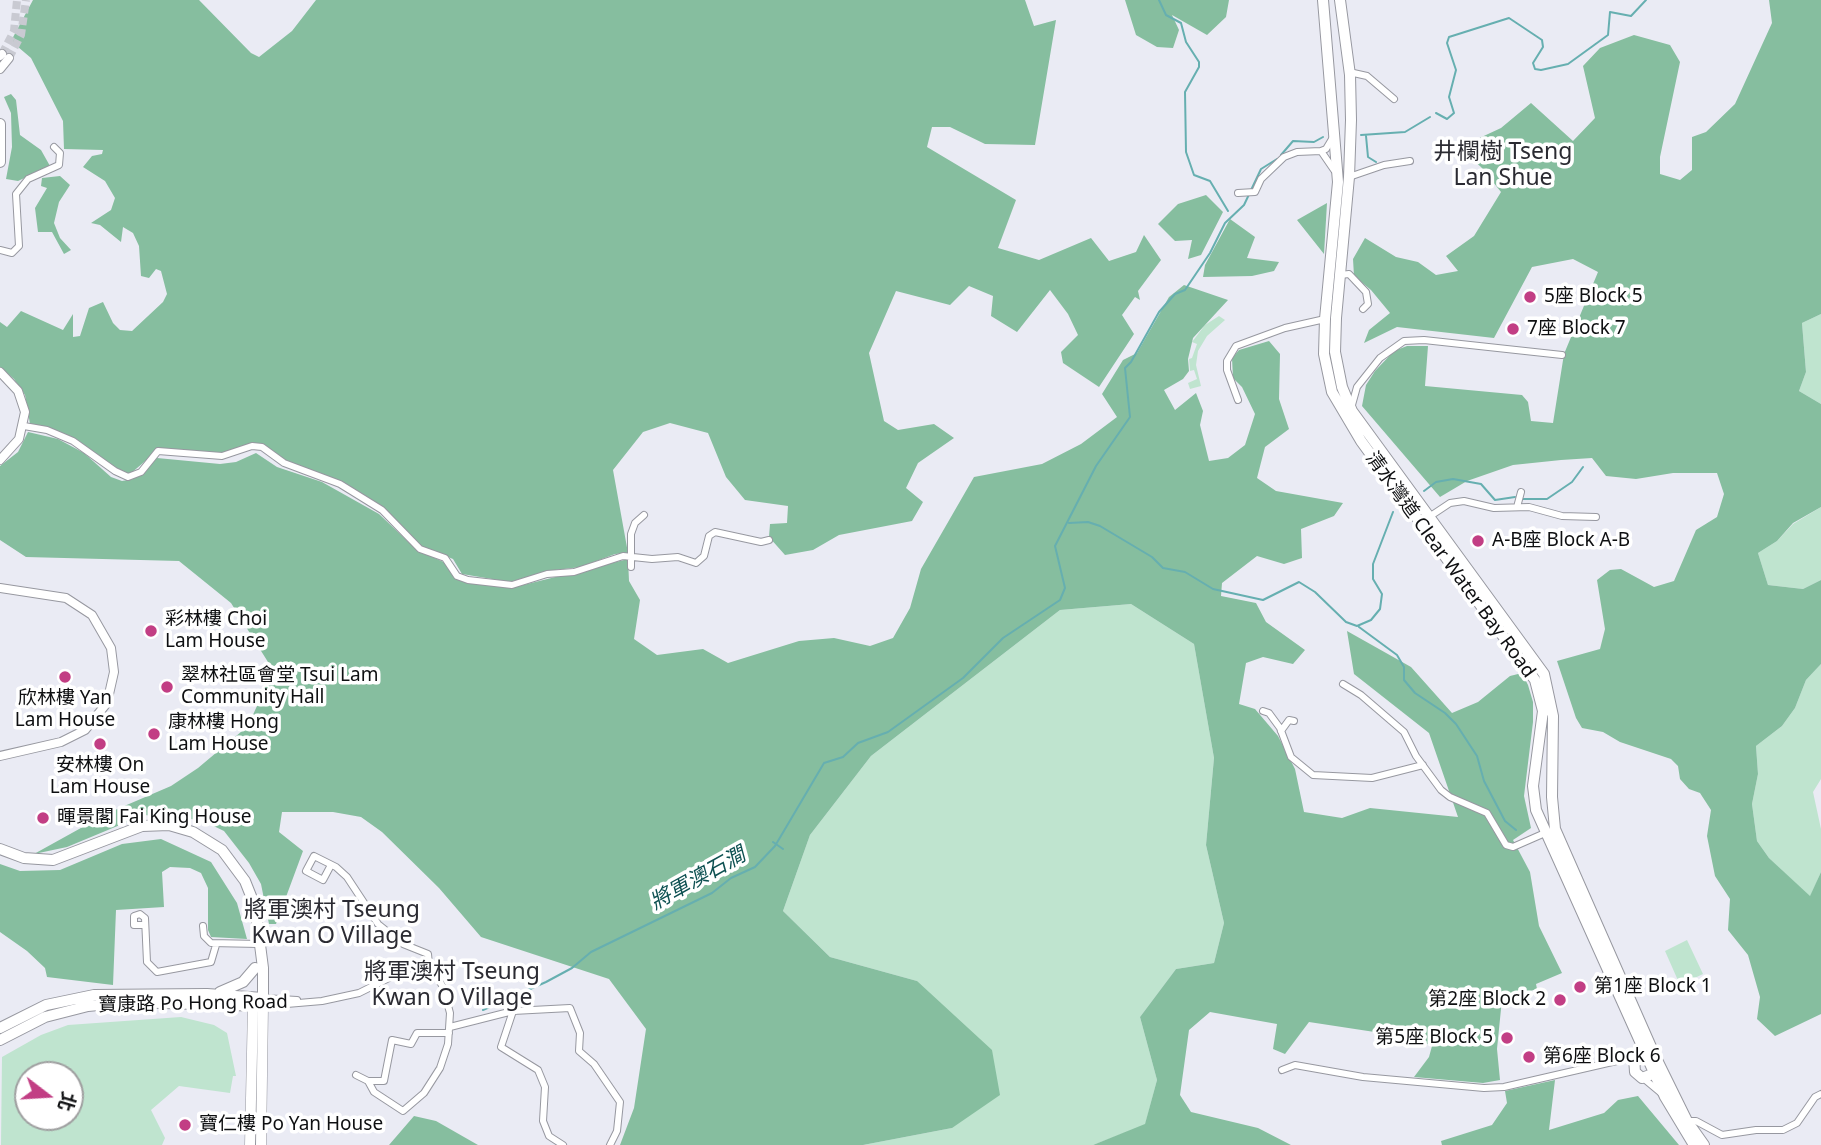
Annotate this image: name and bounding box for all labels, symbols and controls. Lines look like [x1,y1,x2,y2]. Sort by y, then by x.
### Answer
district label: 井欄樹 Tseng Lan Shue [1434,138,1572,192]
place label: 5座 Block 5 [1544,286,1643,308]
marker: 5座 Block 5 [1522,289,1538,305]
place label: 7座 Block 7 [1527,318,1626,340]
marker: 7座 Block 7 [1505,321,1521,337]
street label: 清水灣道 Clear Water Bay Road [1360,448,1540,682]
place label: A-B座 Block A-B [1492,530,1630,552]
marker: A-B座 Block A-B [1470,533,1486,549]
place label: 彩林樓 Choi Lam House [165,609,267,653]
marker: 彩林樓 Choi Lam House [143,623,159,639]
place label: 翠林社區會堂 Tsui Lam Community Hall [181,665,378,709]
marker: 欣林樓 Yan Lam House [57,669,73,685]
marker: 翠林社區會堂 Tsui Lam Community Hall [159,679,175,695]
place label: 欣林樓 Yan Lam House [15,688,115,732]
place label: 康林樓 Hong Lam House [168,712,279,756]
marker: 康林樓 Hong Lam House [146,726,162,742]
marker: 安林樓 On Lam House [92,736,108,752]
place label: 安林樓 On Lam House [50,755,150,799]
place label: 暉景閣 Fai King House [57,807,251,829]
marker: 暉景閣 Fai King House [35,810,51,826]
water label: 將軍澳石澗 [646,843,750,915]
district label: 將軍澳村 Tseung Kwan O Village [239,896,425,950]
district label: 將軍澳村 Tseung Kwan O Village [359,958,545,1012]
place label: 第1座 Block 1 [1594,976,1712,998]
marker: 第1座 Block 1 [1572,979,1588,995]
place label: 第2座 Block 2 [1428,989,1546,1011]
street label: 寶康路 Po Hong Road [98,991,288,1017]
marker: 第2座 Block 2 [1552,992,1568,1008]
place label: 第5座 Block 5 [1375,1027,1493,1049]
marker: 第5座 Block 5 [1499,1030,1515,1046]
place label: 第6座 Block 6 [1543,1046,1661,1068]
marker: 第6座 Block 6 [1521,1049,1537,1065]
north arrow [14,1061,84,1131]
text: 北 [52,1089,82,1114]
place label: 寶仁樓 Po Yan House [199,1114,383,1136]
marker: 寶仁樓 Po Yan House [177,1117,193,1133]

